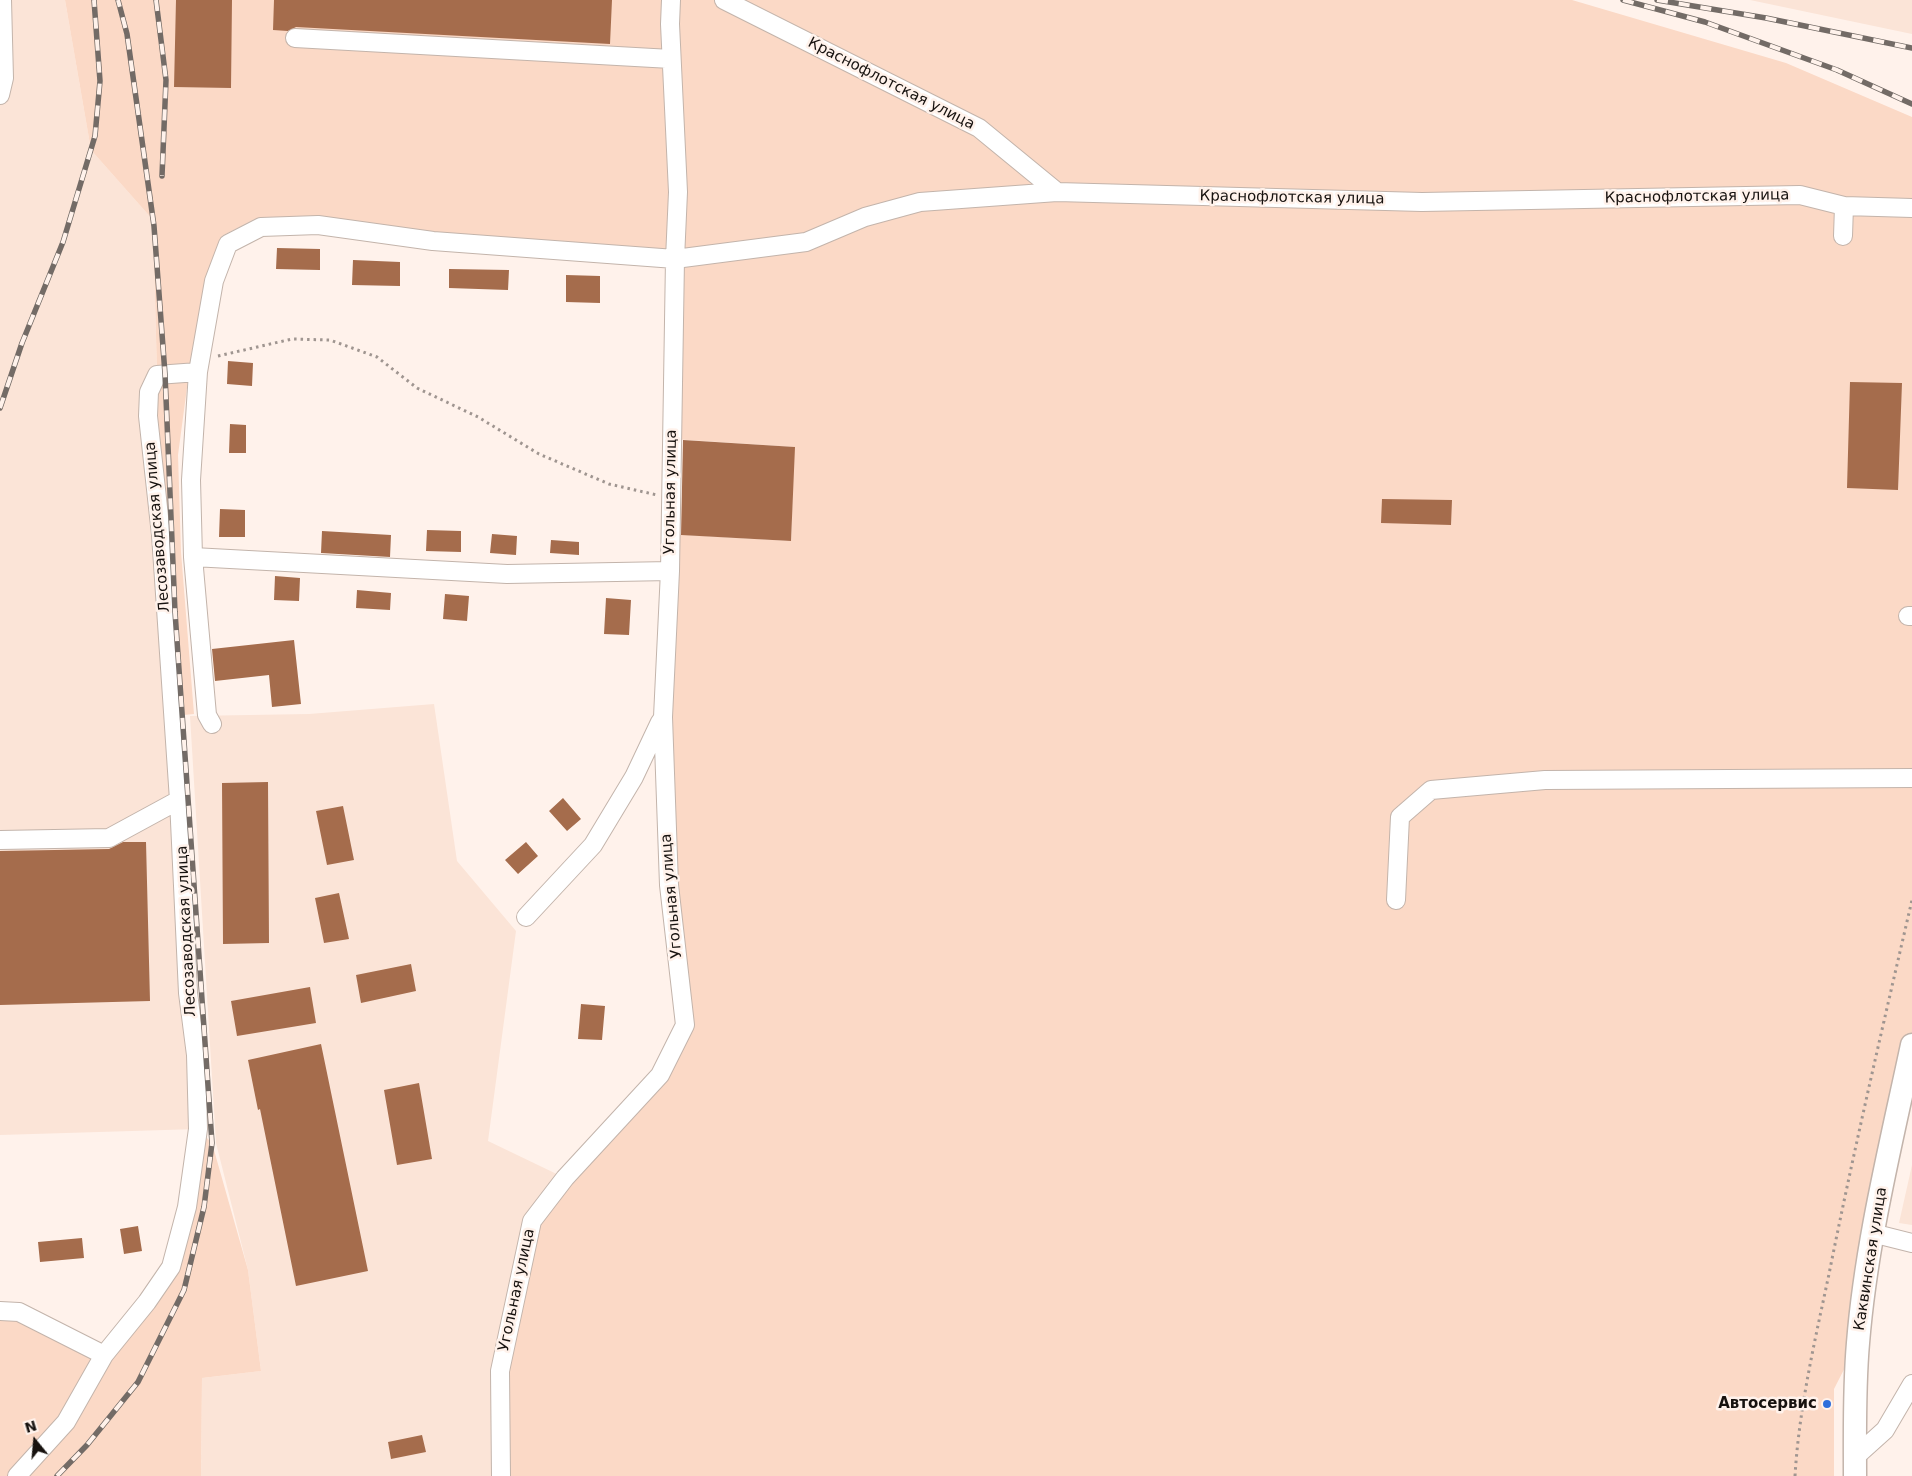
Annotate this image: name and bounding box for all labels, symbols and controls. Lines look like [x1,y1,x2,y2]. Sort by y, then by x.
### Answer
street label: Краснофлотская улица [805,34,977,134]
street label: Краснофлотская улица [1604,186,1790,208]
street label: Краснофлотская улица [1199,187,1385,209]
street label: Угольная улица [661,429,681,555]
street label: Лесозаводская улица [142,441,174,613]
street label: Угольная улица [658,833,686,959]
street label: Лесозаводская улица [174,845,200,1017]
street label: Каквинская улица [1851,1186,1891,1332]
street label: Угольная улица [495,1227,539,1353]
place label: Автосервис [1718,1395,1817,1413]
marker: Автосервис [1821,1398,1833,1410]
north arrow [10,1416,60,1466]
text: N [23,1417,39,1436]

